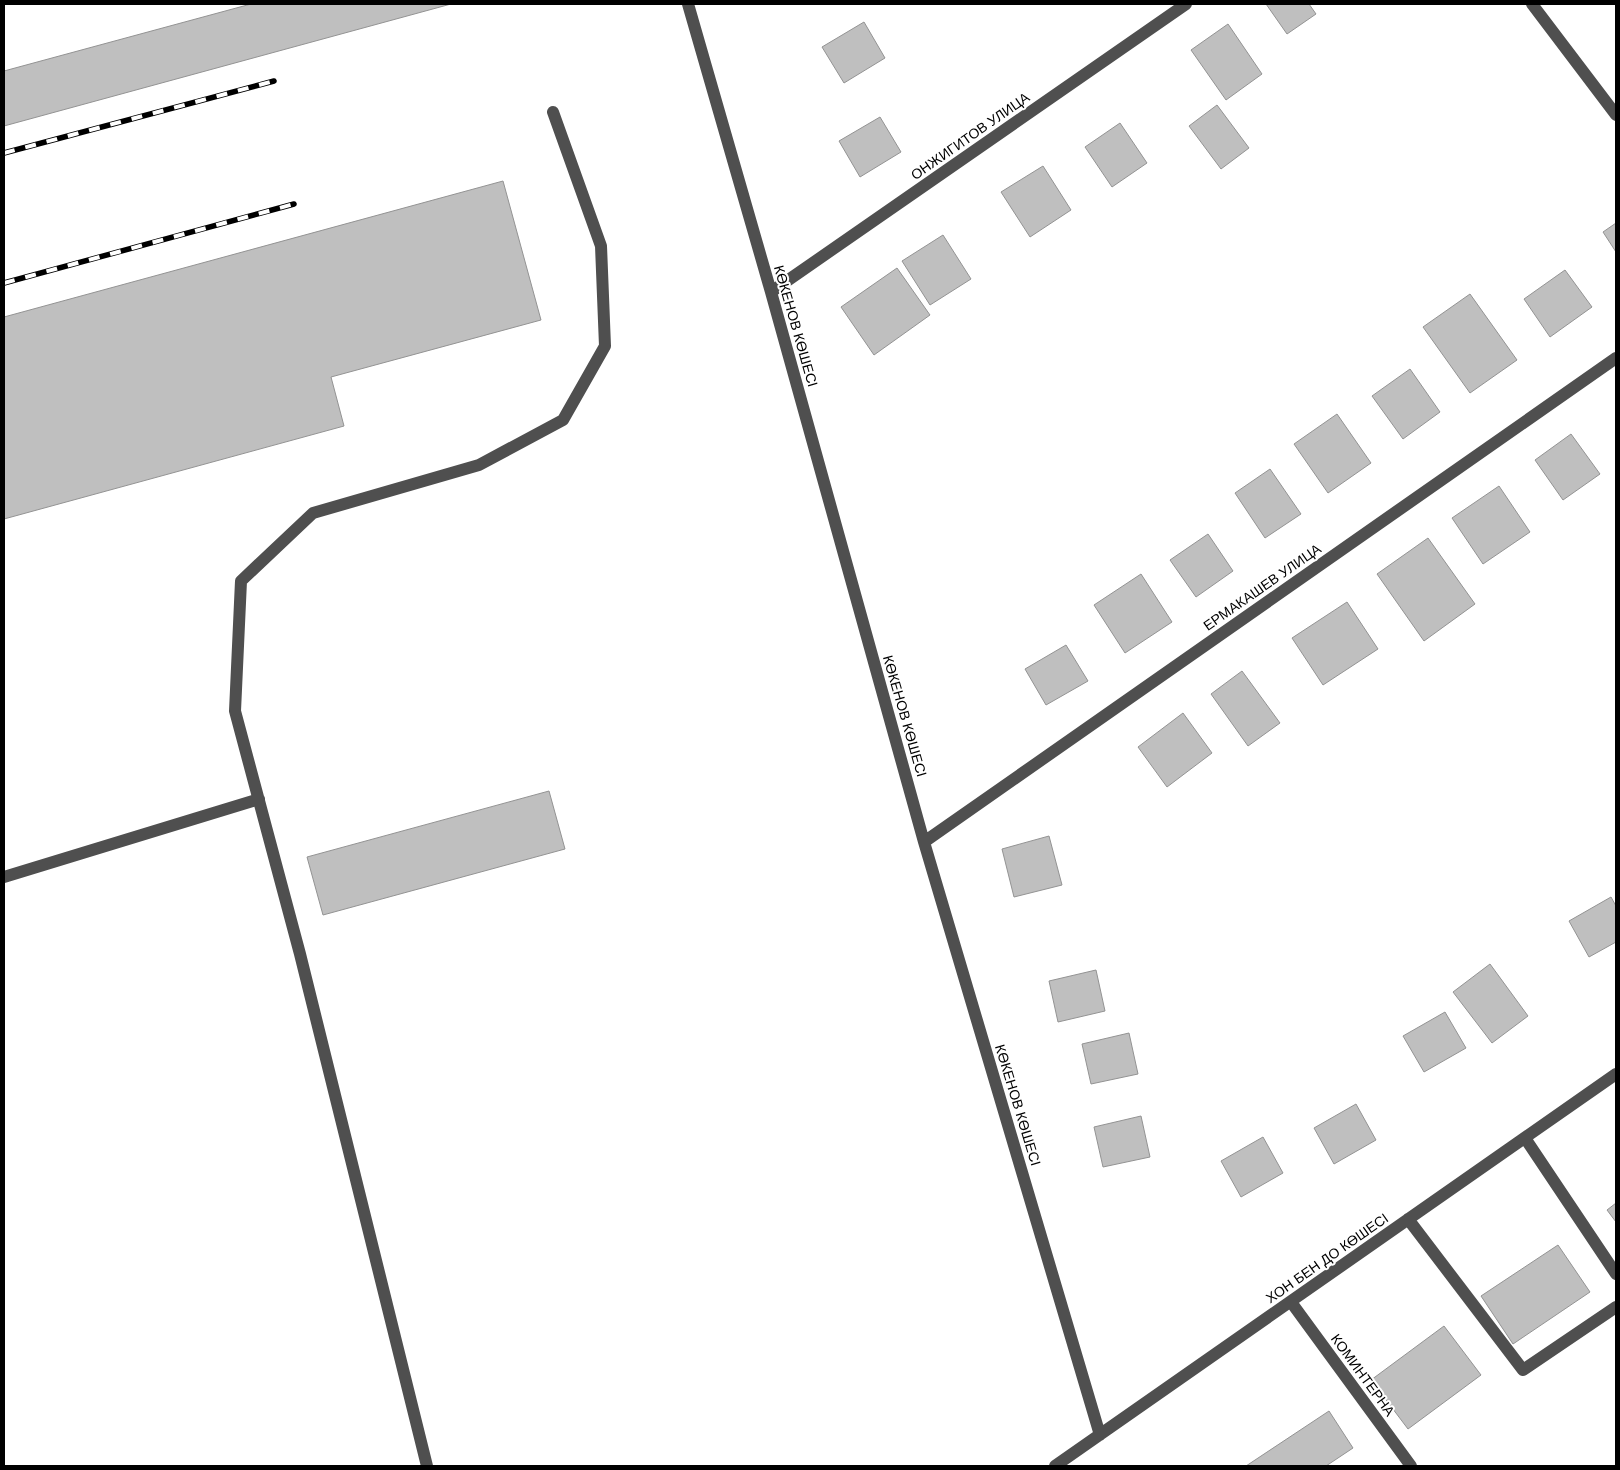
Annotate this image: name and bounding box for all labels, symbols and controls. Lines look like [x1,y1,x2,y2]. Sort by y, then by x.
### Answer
street label: ОНЖИГИТОВ УЛИЦА [907,88,1033,184]
street label: КӨКЕНОВ КӨШЕСІ [770,263,822,389]
street label: ЕРМАКАШЕВ УЛИЦА [1200,539,1325,634]
street label: КӨКЕНОВ КӨШЕСІ [879,653,931,779]
street label: КӨКЕНОВ КӨШЕСІ [991,1042,1045,1168]
street label: ХОН БЕН ДО КӨШЕСІ [1262,1209,1392,1307]
street label: КОМИНТЕРНА [1327,1330,1399,1420]

